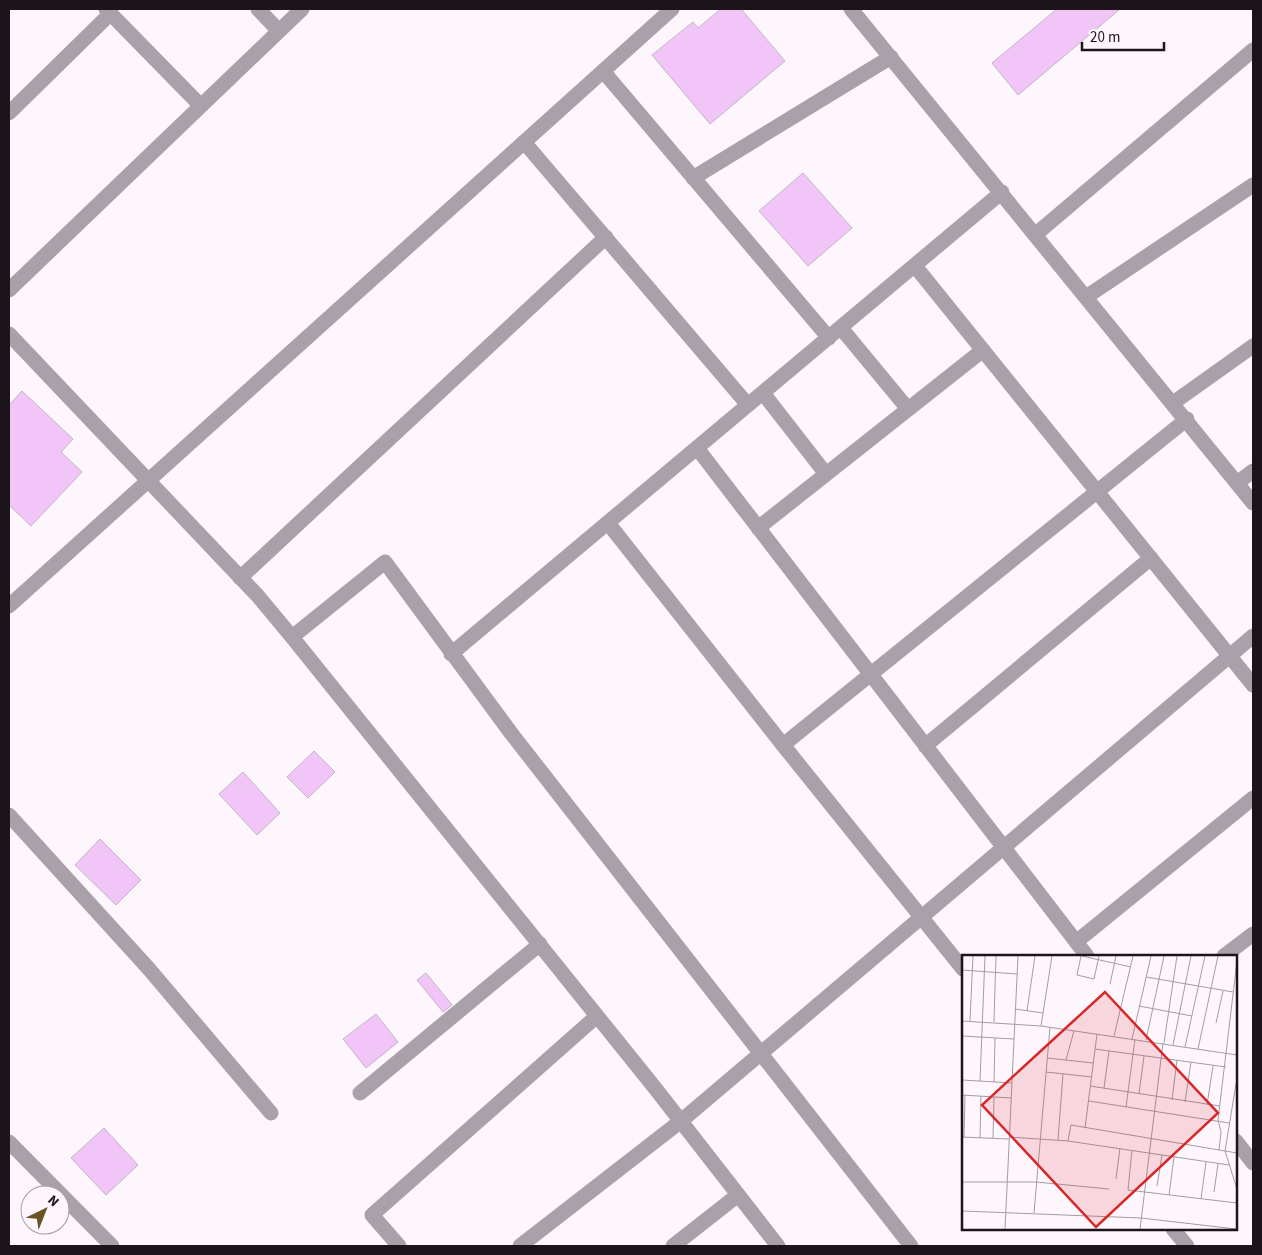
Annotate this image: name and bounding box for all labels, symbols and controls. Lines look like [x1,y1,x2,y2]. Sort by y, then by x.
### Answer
scale bar [1082,20,1164,52]
text: 20 m [1090,27,1120,48]
inset map [962,955,1237,1230]
north arrow [20,1185,70,1235]
text: N [43,1191,63,1212]

